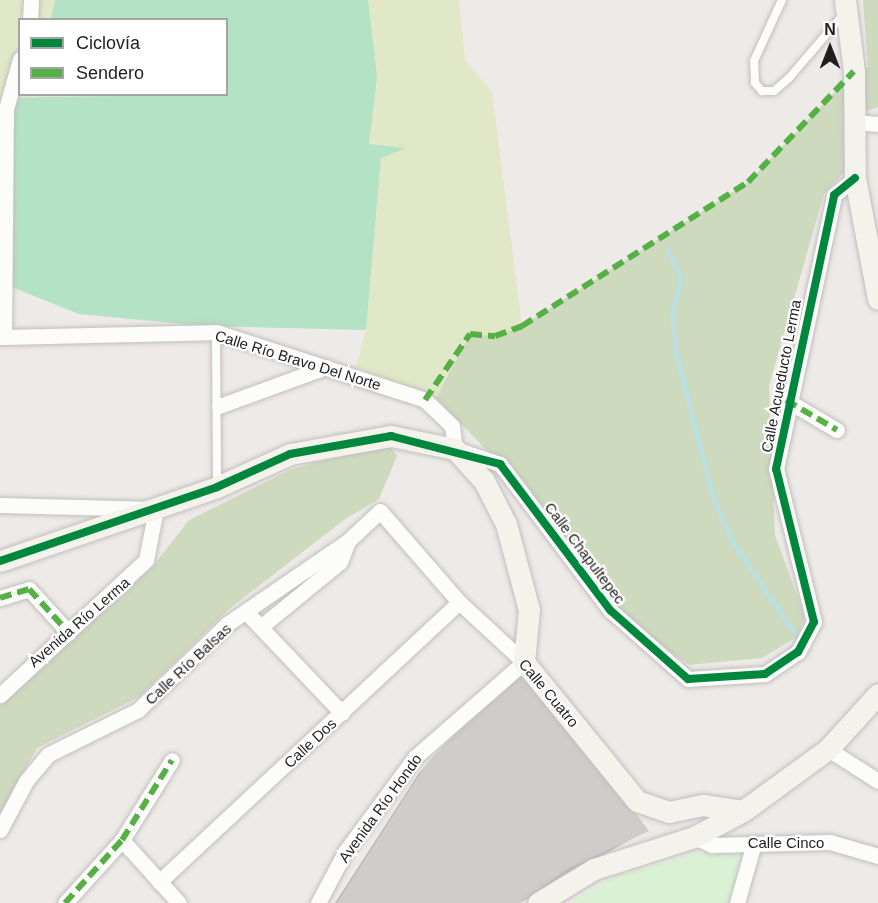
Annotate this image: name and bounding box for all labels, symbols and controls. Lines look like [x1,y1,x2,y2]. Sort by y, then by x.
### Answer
legend [18,18,228,96]
north arrow [800,18,860,78]
text: N [824,21,836,38]
text: Ciclovía [76,33,140,53]
text: Sendero [76,63,144,83]
street label: Calle Acueducto Lerma [757,298,805,454]
street label: Calle Río Bravo Del Norte [213,326,383,394]
street label: Calle Chapultepec [541,499,629,607]
street label: Avenida Río Lerma [25,573,133,671]
street label: Calle Río Balsas [141,620,235,708]
street label: Calle Cuatro [515,655,583,731]
street label: Calle Dos [280,714,340,772]
street label: Avenida Río Hondo [335,750,425,866]
street label: Calle Cinco [748,834,824,852]

